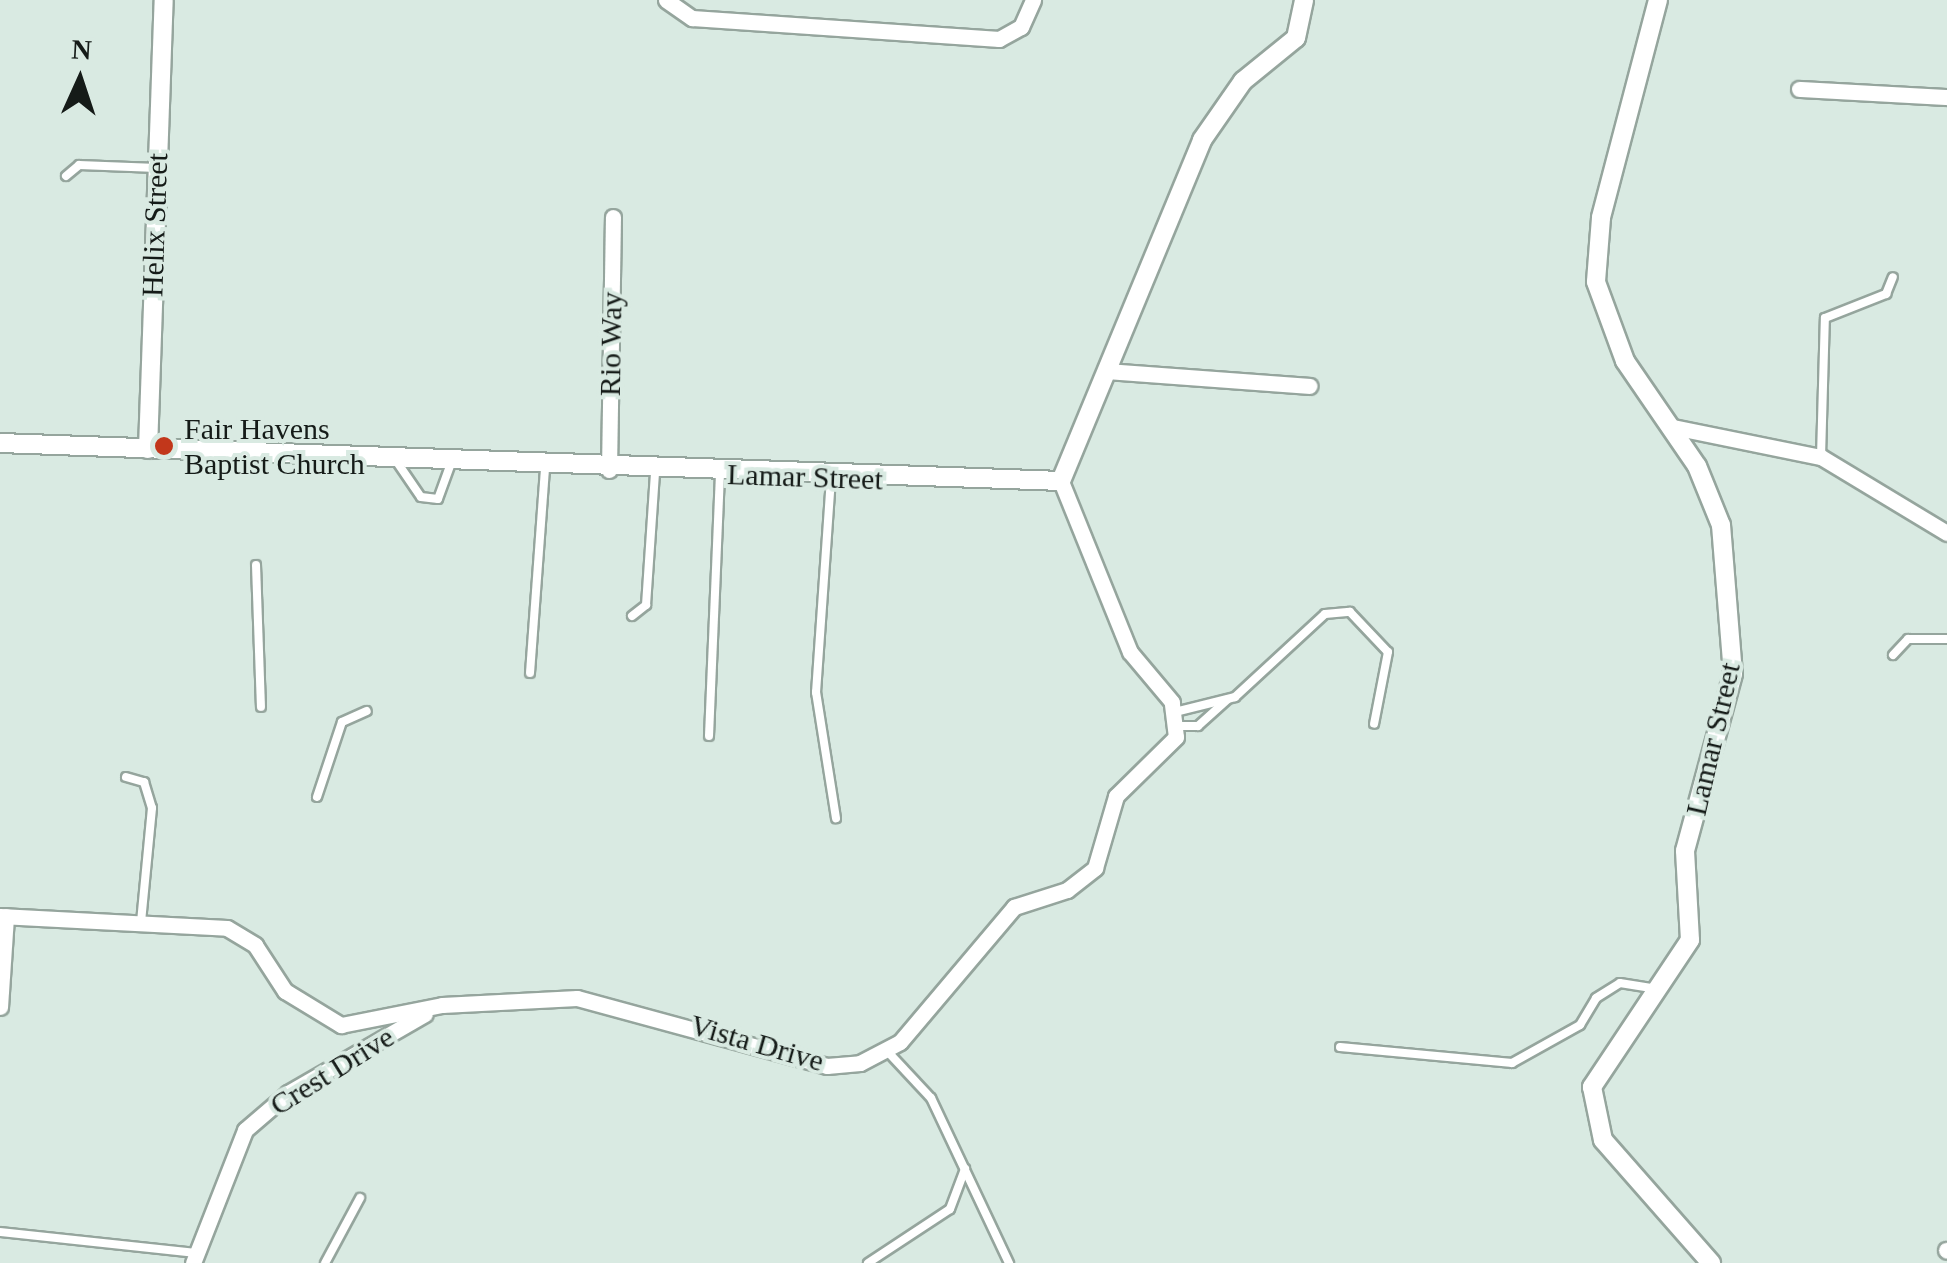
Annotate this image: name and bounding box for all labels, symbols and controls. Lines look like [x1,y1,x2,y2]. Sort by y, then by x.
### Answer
north arrow [30,30,130,130]
text: N [71,34,93,66]
street label: Helix Street [134,152,176,298]
street label: Rio Way [592,291,630,397]
place label: Fair Havens Baptist Church [184,411,365,482]
marker: Fair Havens Baptist Church [153,435,175,457]
street label: Lamar Street [727,456,883,498]
street label: Lamar Street [1678,659,1748,819]
street label: Vista Drive [686,1007,828,1079]
street label: Crest Drive [263,1019,401,1123]

